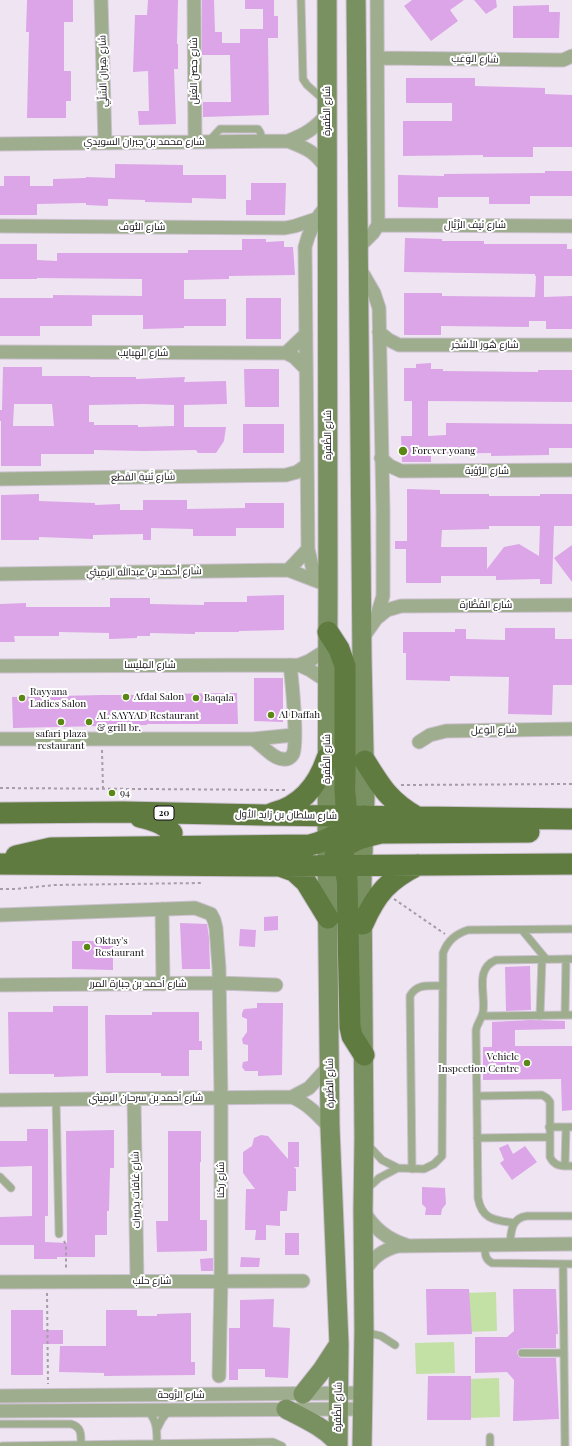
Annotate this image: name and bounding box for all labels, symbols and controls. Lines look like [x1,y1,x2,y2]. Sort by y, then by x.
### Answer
street label: شارع هِيران السَّلِّي [96,35,110,107]
street label: شارع حِصن الغَيل [188,38,200,104]
street label: شارع الوَعَب [451,53,499,65]
street label: شارع الظَّفرة [321,86,333,136]
street label: شارع محمد بن جبران السويدي [83,136,205,148]
street label: شارع نَيف الرَّيَّال [444,219,506,231]
street label: شارع النُّوف [119,221,165,233]
street label: شارع هُور الأشخِر [451,339,519,351]
street label: شارع الهِبايِب [118,347,168,359]
street label: شارع الظَّفرة [322,410,334,460]
marker: Forever yoang [397,445,409,457]
place label: Forever yoang [412,445,476,457]
street label: شارع الرُّؤية [465,465,509,477]
street label: شارع ثَنية القَطع [111,470,175,484]
street label: شارع أحمد بن عبدالله الرميثي [86,565,202,579]
street label: شارع القَطَّارة [460,599,512,611]
street label: شارع المِلَيسا [124,659,176,671]
place label: Rayyana Ladies Salon [30,686,86,710]
place label: Afdal Salon [134,691,184,703]
marker: Afdal Salon [121,692,131,702]
place label: Baqala [204,692,234,704]
marker: Rayyana Ladies Salon [17,693,27,703]
marker: Baqala [191,693,201,703]
place label: Al Daffah [279,709,320,721]
place label: AL SAYYAD Restaurant & grill br. [97,710,199,734]
marker: Al Daffah [266,710,276,720]
marker: safari plaza restaurant [56,717,66,727]
marker: AL SAYYAD Restaurant & grill br. [84,717,94,727]
street label: شارع الوَعَل [471,724,517,736]
place label: safari plaza restaurant [35,728,87,752]
street label: شارع الظَّفرة [321,734,333,784]
place label: 94 [120,787,130,799]
marker: 94 [107,788,117,798]
road number: 20 [154,806,174,820]
street label: شارع سلطان بن زايد الأول [235,808,337,822]
place label: Oktay's Restaurant [95,935,144,958]
marker: Oktay's Restaurant [82,942,92,952]
street label: شارع أحمد بن جبارة المرر [89,978,187,990]
place label: Vehicle Inspection Centre [438,1051,519,1074]
street label: شارع الظَّفرة [324,1058,336,1108]
marker: Vehicle Inspection Centre [522,1058,532,1068]
street label: شارع أحمد بن سرحان الرميثي [89,1092,203,1104]
street label: شارع غافات بدَييرات [129,1151,143,1229]
street label: شارع رَكنا [215,1162,227,1198]
street label: شارع حلَب [133,1275,171,1287]
street label: شارع الظَّفرة [332,1382,344,1432]
street label: شارع الرَّوحة [157,1389,205,1401]

